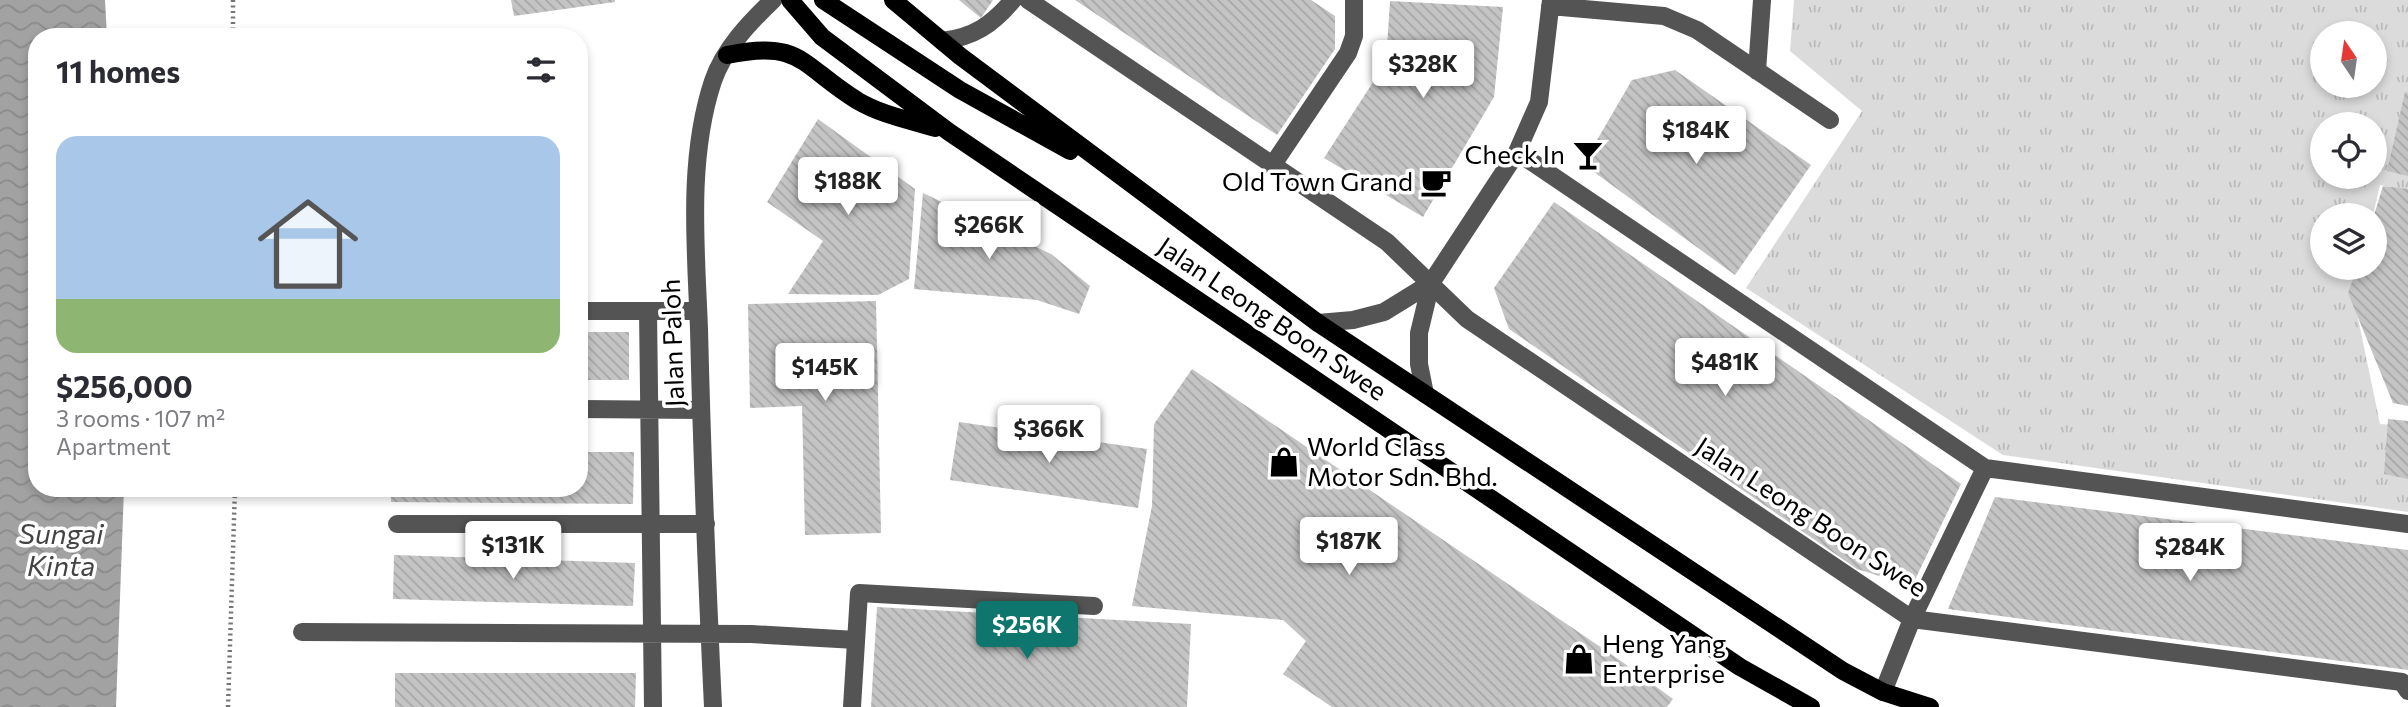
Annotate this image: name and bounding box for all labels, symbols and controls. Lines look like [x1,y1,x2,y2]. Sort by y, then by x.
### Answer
north arrow [2310,21,2387,98]
map controls [2310,21,2387,280]
pin: $328K [1374,41,1472,100]
text: $328K [1388,49,1458,77]
icon: filters [522,51,560,89]
text: 11 homes [56,52,180,89]
pin: $184K [1647,106,1745,166]
button: locate [2310,112,2387,189]
text: $184K [1662,115,1730,143]
place label: Check In [1464,138,1565,169]
bar icon: Check In [1571,138,1605,172]
pin: $188K [799,158,897,217]
place label: Old Town Grand [1222,165,1413,196]
cafe icon: Old Town Grand [1419,165,1453,199]
text: $188K [814,166,882,194]
icon: home [245,181,371,307]
pin: $266K [940,202,1038,261]
button: layers [2310,203,2387,280]
text: $266K [954,210,1024,238]
street label: Jalan Leong Boon Swee [1152,230,1393,406]
street label: Jalan Paloh [654,278,689,408]
pin: $481K [1676,338,1774,398]
pin: $145K [776,344,874,403]
text: $481K [1691,347,1759,375]
text: $145K [791,352,859,380]
text: $256,000 [56,367,193,404]
text: 3 rooms · 107 m² [56,404,225,432]
pin: $366K [1000,406,1098,465]
text: $366K [1013,414,1085,442]
street label: Jalan Leong Boon Swee [1690,429,1933,602]
place label: World Class Motor Sdn. Bhd. [1307,430,1498,491]
text: Apartment [56,432,171,460]
shop icon: World Class Motor Sdn. Bhd. [1267,445,1301,479]
water label: Sungai Kinta [19,516,104,582]
pin: $187K [1300,518,1398,577]
pin: $131K [464,522,562,581]
pin: $284K [2141,524,2239,583]
text: $187K [1316,526,1382,554]
text: $131K [481,530,545,558]
text: $284K [2155,532,2225,560]
pin: $256K [978,602,1076,661]
text: $256K [992,610,1062,638]
place label: Heng Yang Enterprise [1602,627,1726,688]
shop icon: Heng Yang Enterprise [1562,642,1596,676]

